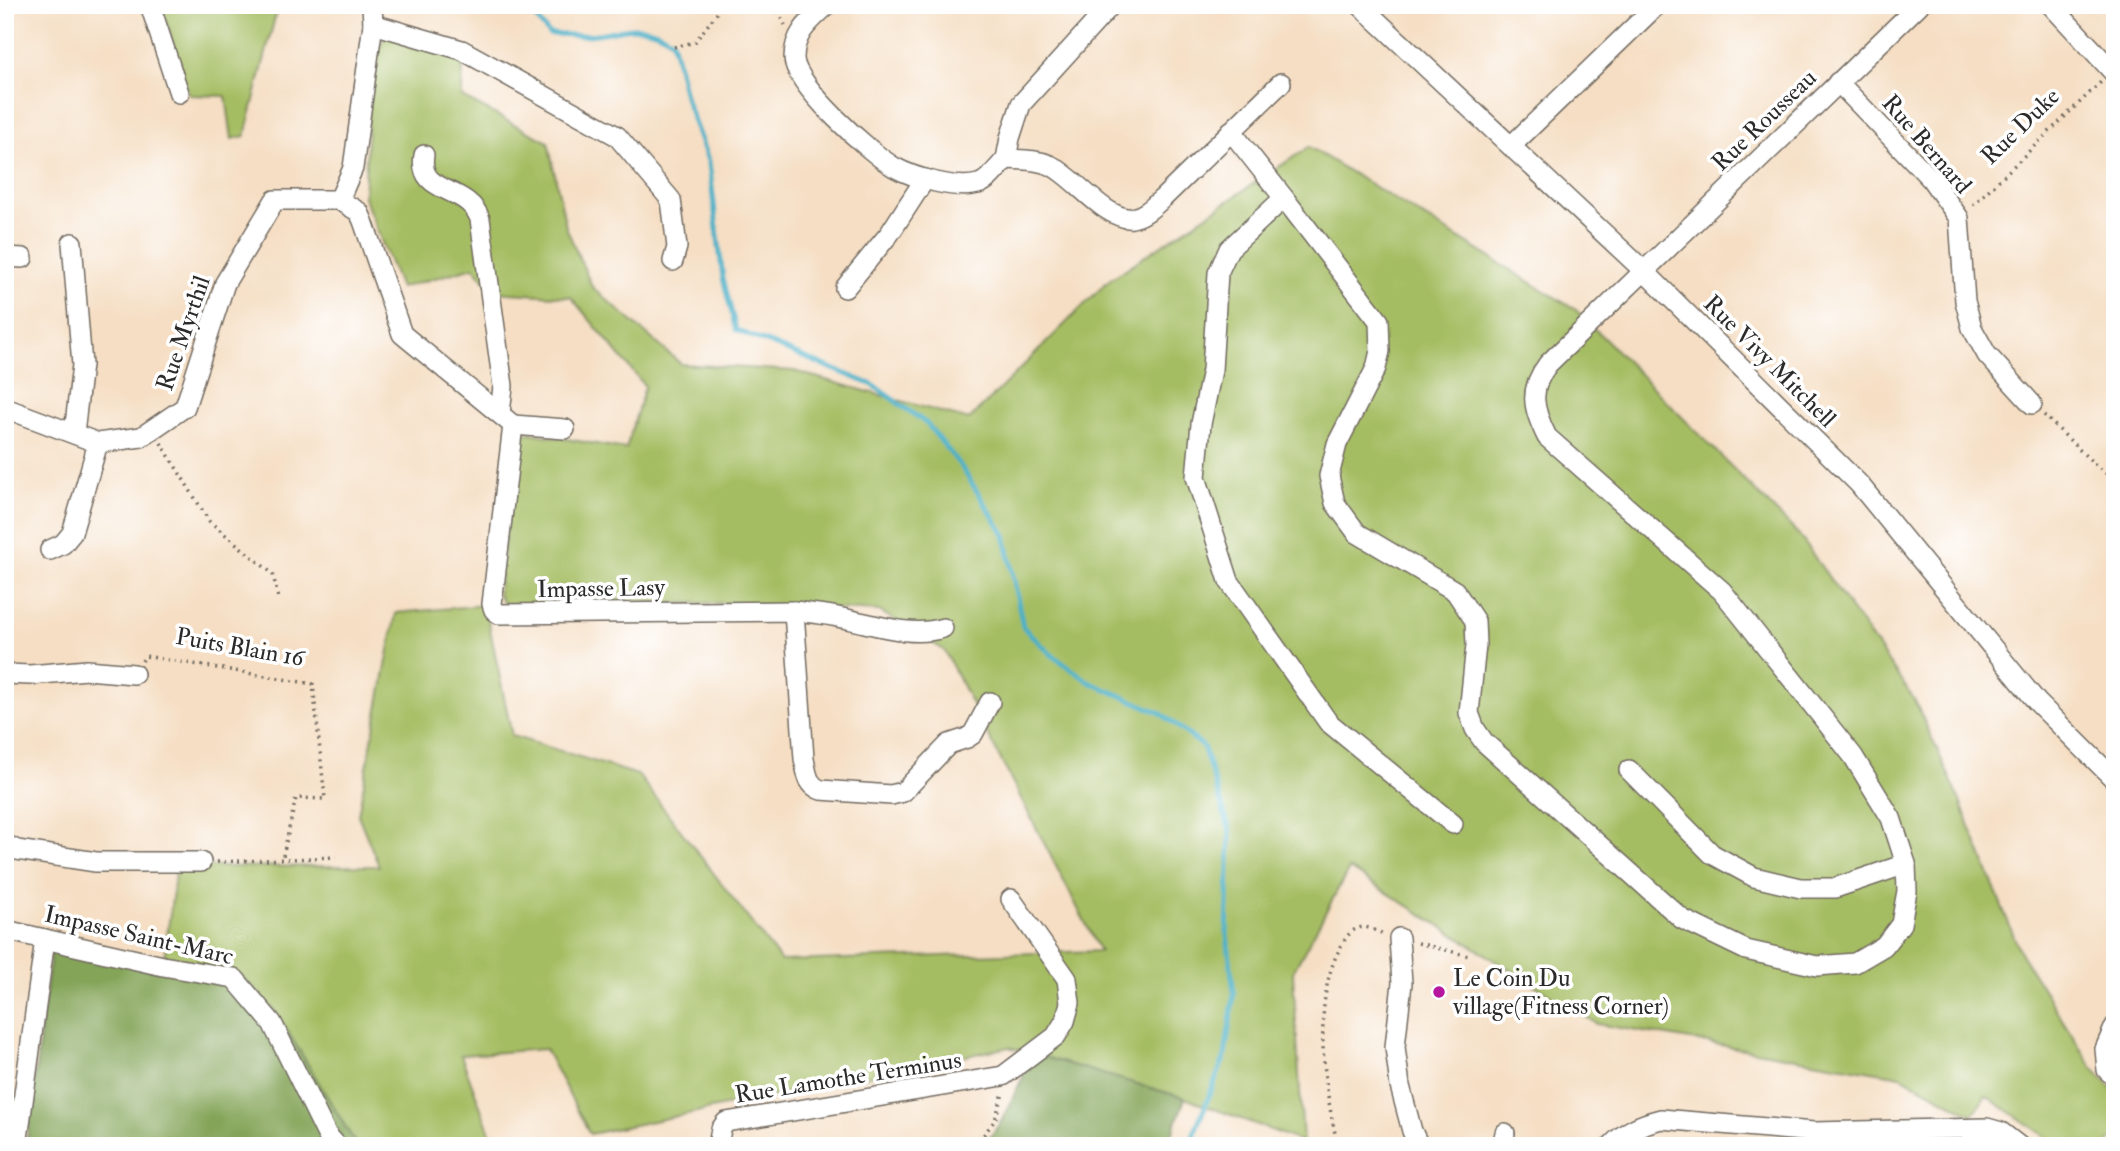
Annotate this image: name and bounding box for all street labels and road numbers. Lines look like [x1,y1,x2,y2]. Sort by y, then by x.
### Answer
street label: Rue Rousseau [1705,63,1823,178]
street label: Rue Duke [1974,81,2066,171]
street label: Rue Bernard [1875,88,1978,201]
street label: Rue Myrthil [149,272,218,395]
street label: Rue Vivy Mitchell [1697,288,1843,434]
street label: Impasse Lasy [537,572,666,605]
street label: Puits Blain 16 [173,621,308,674]
street label: Impasse Saint-Marc [41,899,237,972]
street label: Rue Lamothe Terminus [733,1044,964,1111]

